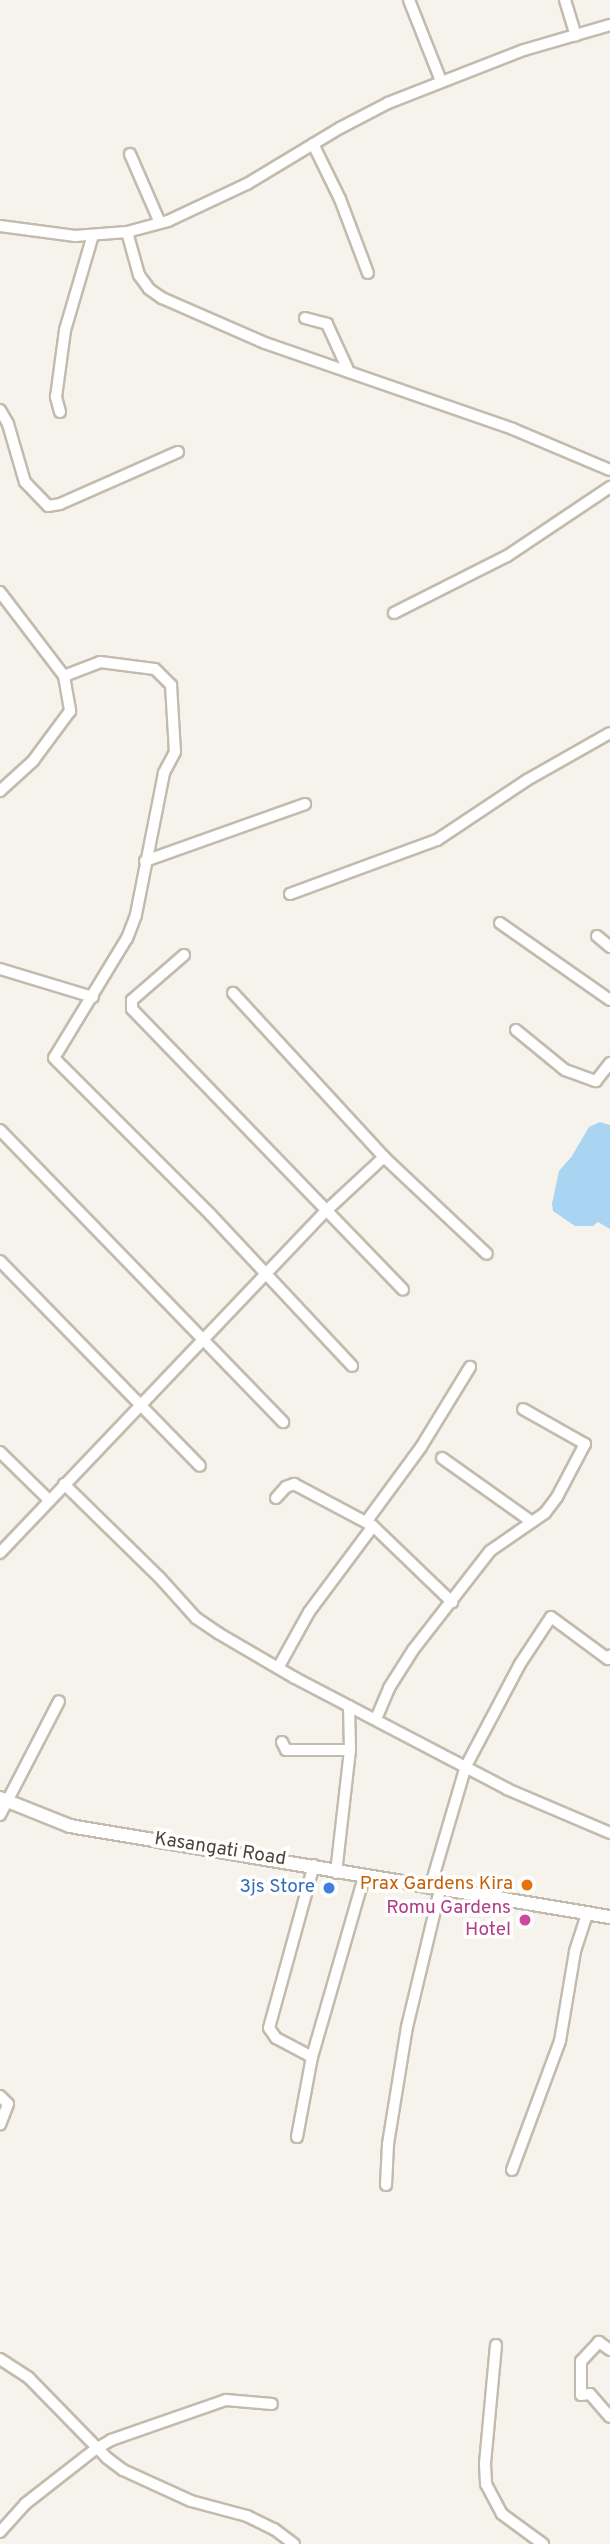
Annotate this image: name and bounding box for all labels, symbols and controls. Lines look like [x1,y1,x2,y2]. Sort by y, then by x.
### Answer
street label: Kasangati Road [153,1828,287,1872]
place label: Prax Gardens Kira [360,1874,513,1896]
place label: 3js Store [240,1877,315,1899]
marker: Prax Gardens Kira [519,1877,535,1893]
marker: 3js Store [321,1880,337,1896]
place label: Romu Gardens Hotel [386,1898,511,1942]
marker: Romu Gardens Hotel [517,1912,533,1928]

